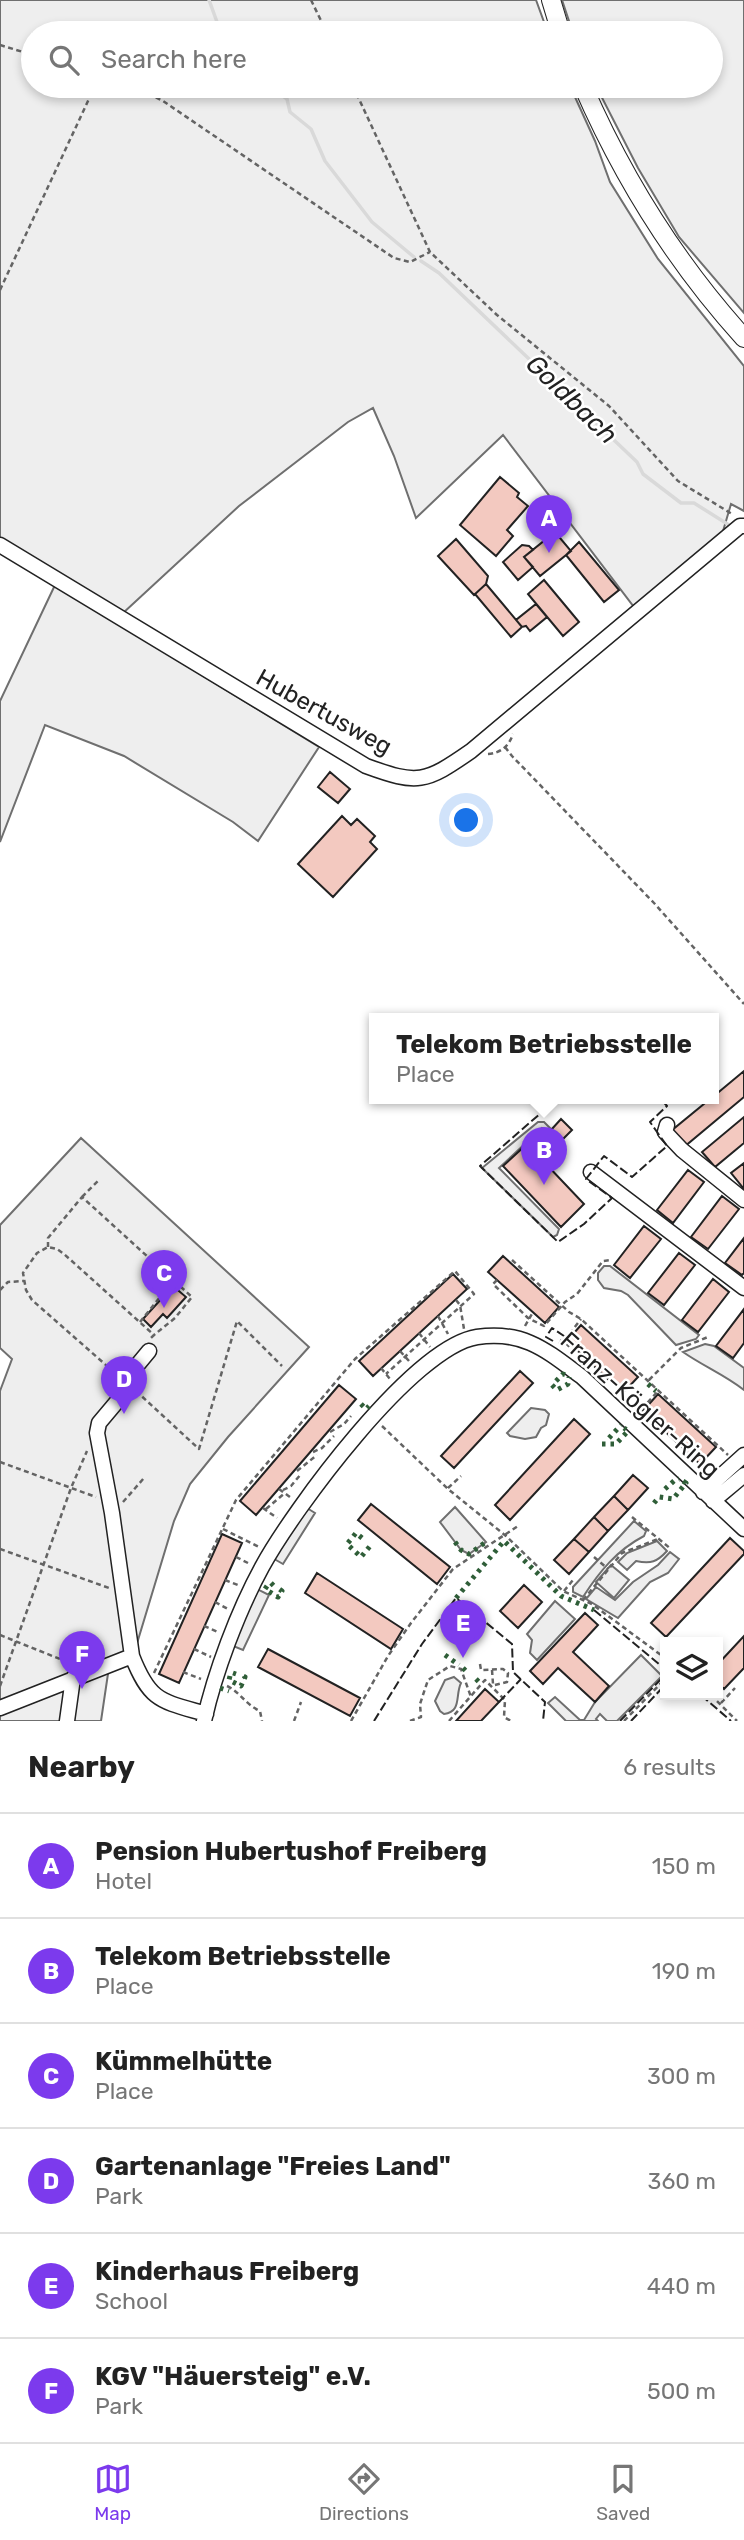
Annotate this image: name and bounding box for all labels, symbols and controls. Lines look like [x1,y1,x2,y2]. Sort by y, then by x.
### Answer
search box [21,21,723,98]
icon: search [45,41,83,79]
text: Search here [101,44,247,75]
water label: Goldbach [519,348,624,451]
pin: A [526,495,572,553]
street label: Hubertusweg [251,663,397,761]
your location [449,803,483,837]
popup [369,1013,719,1104]
text: Telekom Betriebsstelle [396,1029,692,1060]
text: Place [396,1060,455,1088]
pin: B [521,1127,567,1185]
pin: C [141,1250,187,1308]
street label: Franz-Kögler-Ring [555,1326,725,1484]
pin: D [101,1356,147,1414]
pin: E [440,1600,486,1658]
pin: F [59,1631,105,1689]
map controls [660,1637,723,1700]
button: layers [660,1637,723,1700]
text: Nearby [28,1749,135,1785]
text: 6 results [623,1753,716,1781]
text: Pension Hubertushof Freiberg [95,1836,487,1867]
text: A [43,1852,59,1880]
text: 150 m [652,1852,716,1880]
text: Hotel [95,1867,152,1895]
text: Telekom Betriebsstelle [95,1941,391,1972]
text: B [43,1957,59,1985]
text: 190 m [652,1957,716,1985]
text: Place [95,1972,154,2000]
text: Kümmelhütte [95,2046,272,2077]
text: C [43,2062,59,2090]
text: 300 m [647,2062,716,2090]
text: Place [95,2077,154,2105]
text: Gartenanlage "Freies Land" [95,2151,451,2182]
text: D [43,2167,59,2195]
text: 360 m [648,2167,716,2195]
text: Park [95,2182,143,2210]
text: Kinderhaus Freiberg [95,2256,359,2287]
text: E [44,2272,58,2300]
text: 440 m [647,2272,716,2300]
text: School [95,2287,168,2315]
text: KGV "Häuersteig" e.V. [95,2361,371,2392]
text: F [44,2377,58,2405]
text: 500 m [647,2377,716,2405]
text: Park [95,2392,143,2420]
tab: Map [94,2460,132,2525]
tab: Directions [319,2460,409,2525]
tab: Saved [596,2460,650,2525]

